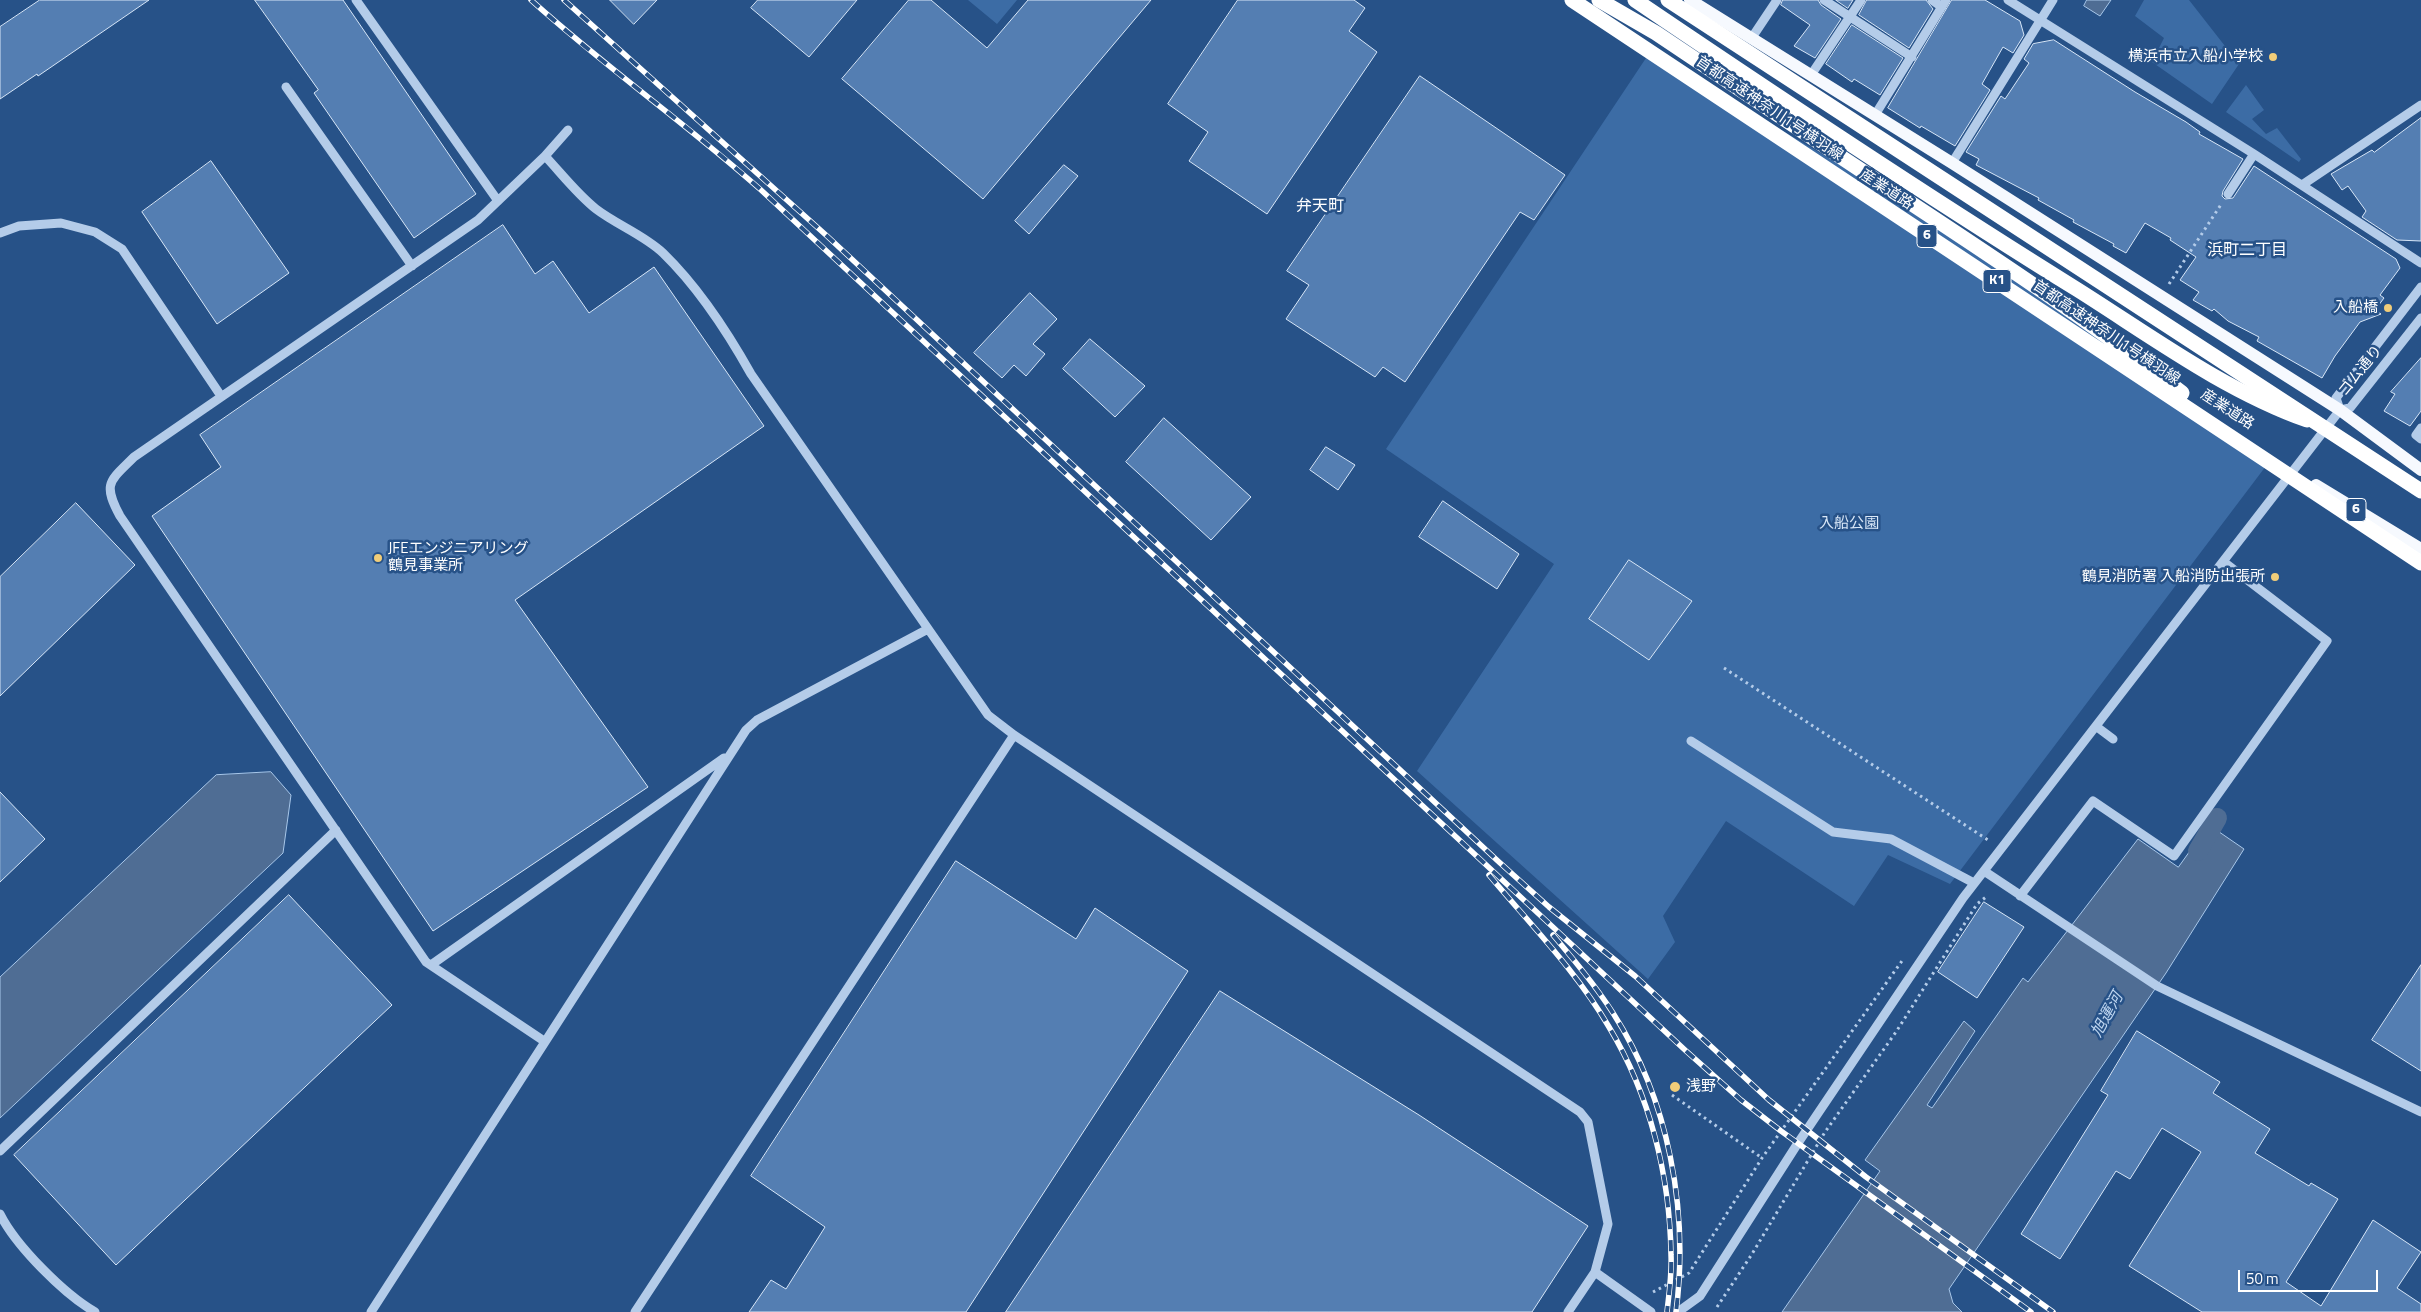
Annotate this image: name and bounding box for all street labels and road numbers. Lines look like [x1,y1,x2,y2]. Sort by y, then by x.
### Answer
street label: 首都高速神奈川1号横羽線 [1692,53,1846,165]
street label: 産業道路 [1856,166,1916,214]
road number: 6 [1917,225,1937,248]
road number: K1 [1983,270,2011,292]
street label: 首都高速神奈川1号横羽線 [2029,277,2183,389]
street label: ゴム通り [2335,342,2387,400]
street label: 産業道路 [2197,386,2257,434]
road number: 6 [2346,498,2366,522]

